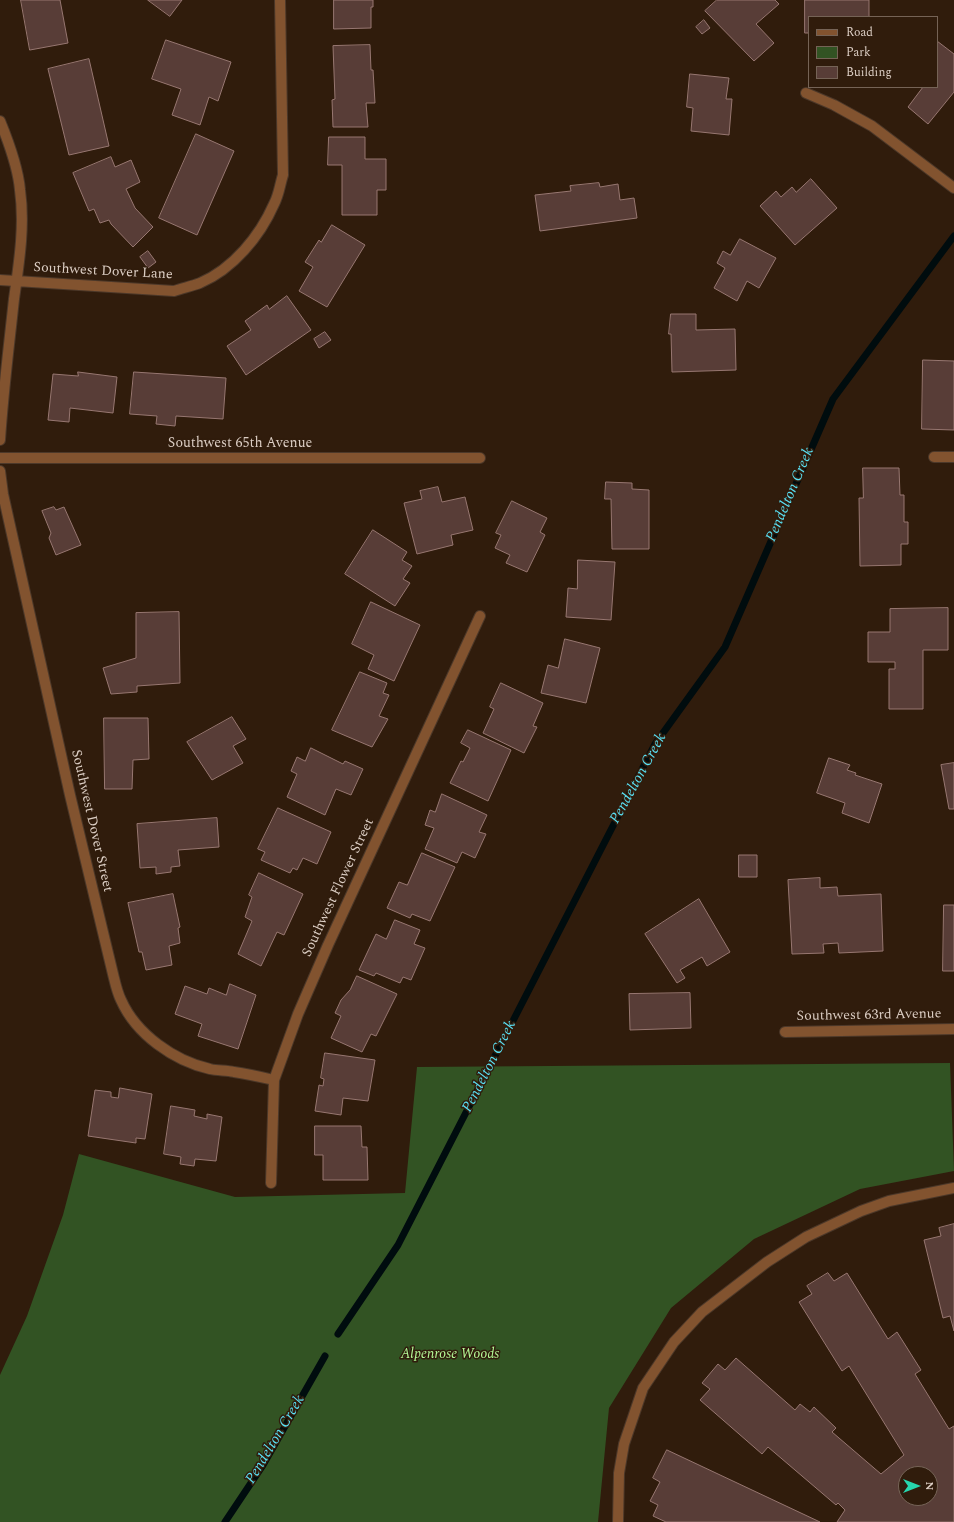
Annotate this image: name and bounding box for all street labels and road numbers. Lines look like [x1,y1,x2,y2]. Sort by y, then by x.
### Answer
street label: Southwest Dover Lane [33,260,173,284]
street label: Southwest 65th Avenue [168,436,312,452]
street label: Southwest Dover Street [66,748,116,894]
street label: Southwest Flower Street [300,816,378,960]
street label: Southwest 63rd Avenue [796,1006,942,1026]

